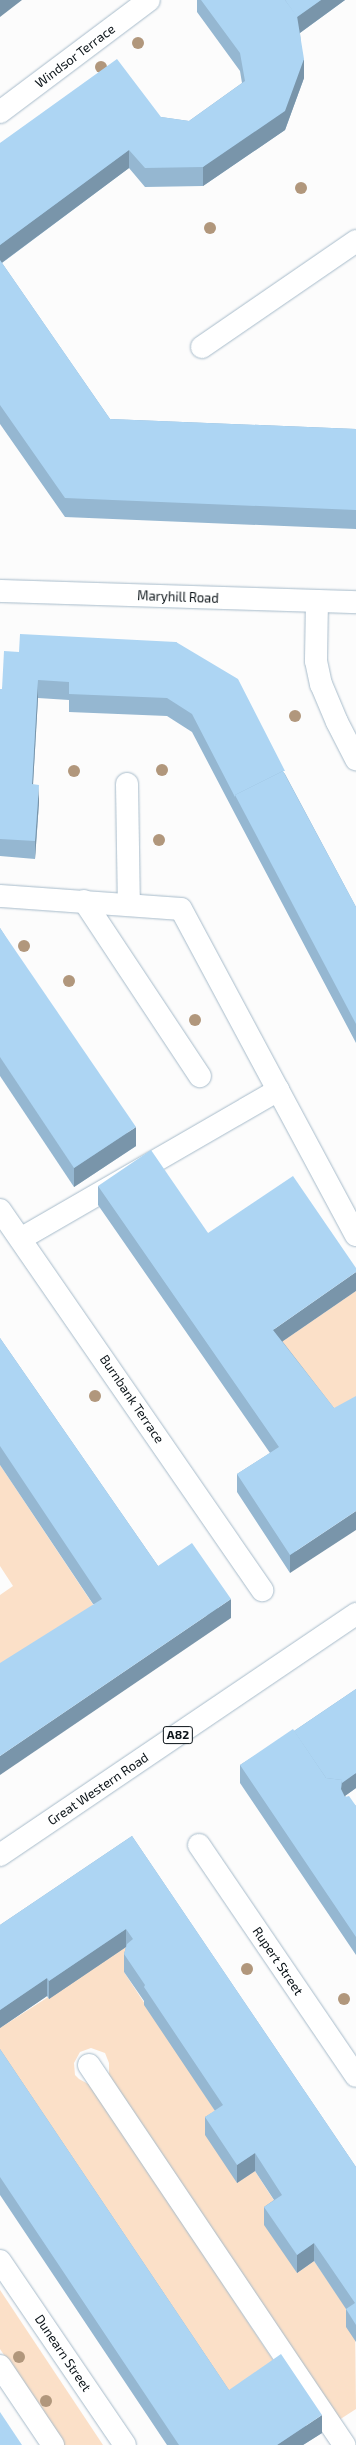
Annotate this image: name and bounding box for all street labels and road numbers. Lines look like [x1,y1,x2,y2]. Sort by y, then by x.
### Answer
street label: Windsor Terrace [32,21,118,91]
street label: Maryhill Road [137,588,219,606]
street label: Burnbank Terrace [97,1352,167,1446]
road number: A82 [162,1725,194,1745]
street label: Great Western Road [45,1749,151,1829]
street label: Rupert Street [249,1924,307,1998]
street label: Dunearn Street [32,2312,94,2394]

